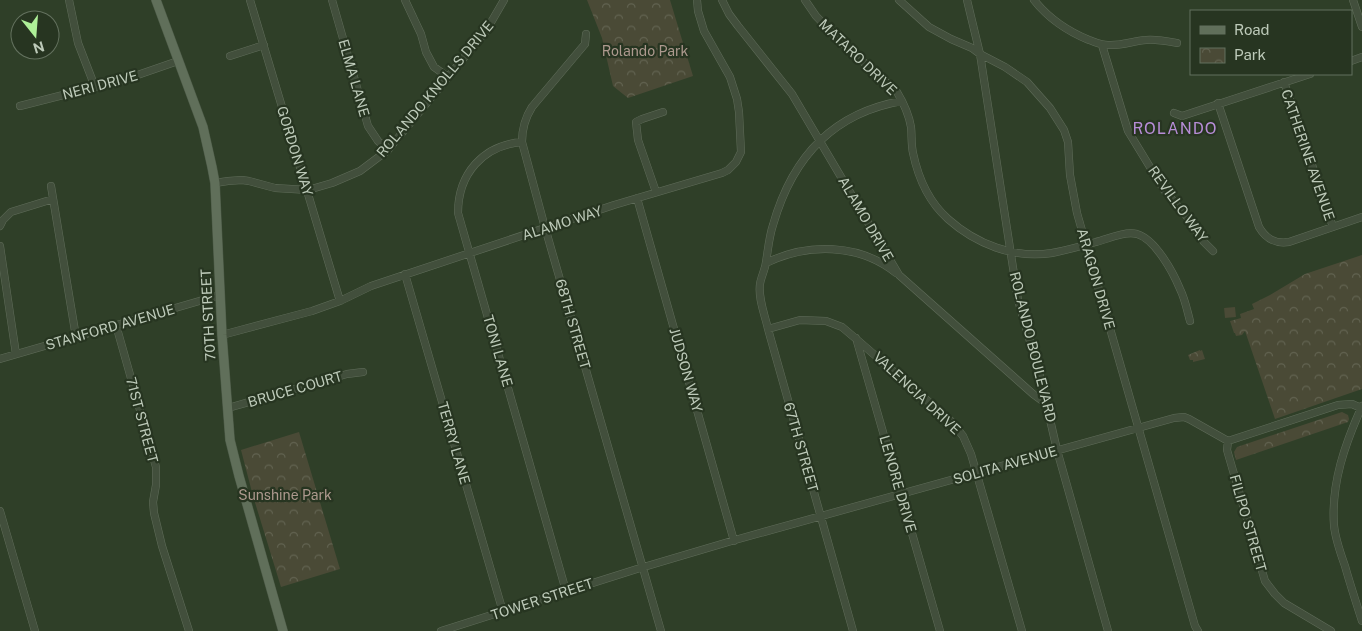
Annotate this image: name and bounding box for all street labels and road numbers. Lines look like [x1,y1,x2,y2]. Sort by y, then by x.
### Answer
street label: MATARO DRIVE [816,16,900,98]
street label: ROLANDO KNOLLS DRIVE [373,18,497,160]
street label: ELMA LANE [335,37,373,119]
street label: NERI DRIVE [61,67,139,103]
street label: CATHERINE AVENUE [1278,87,1338,223]
street label: GORDON WAY [274,104,316,198]
street label: REVILLO WAY [1145,163,1211,245]
street label: ALAMO DRIVE [835,174,897,264]
street label: ALAMO WAY [520,202,604,243]
street label: ARAGON DRIVE [1074,226,1118,332]
street label: 70TH STREET [198,269,218,361]
street label: ROLANDO BOULEVARD [1007,270,1059,424]
street label: 68TH STREET [552,277,594,371]
street label: STANFORD AVENUE [44,301,176,353]
street label: TONI LANE [480,313,516,389]
street label: JUDSON WAY [666,326,706,415]
street label: VALENCIA DRIVE [870,348,964,438]
street label: BRUCE COURT [246,368,344,410]
street label: 71ST STREET [123,375,161,465]
street label: TERRY LANE [435,400,473,486]
street label: 67TH STREET [781,400,821,494]
street label: LENORE DRIVE [876,433,920,535]
street label: SOLITA AVENUE [951,443,1059,487]
street label: FILIPO STREET [1227,473,1269,573]
street label: TOWER STREET [489,575,595,623]

